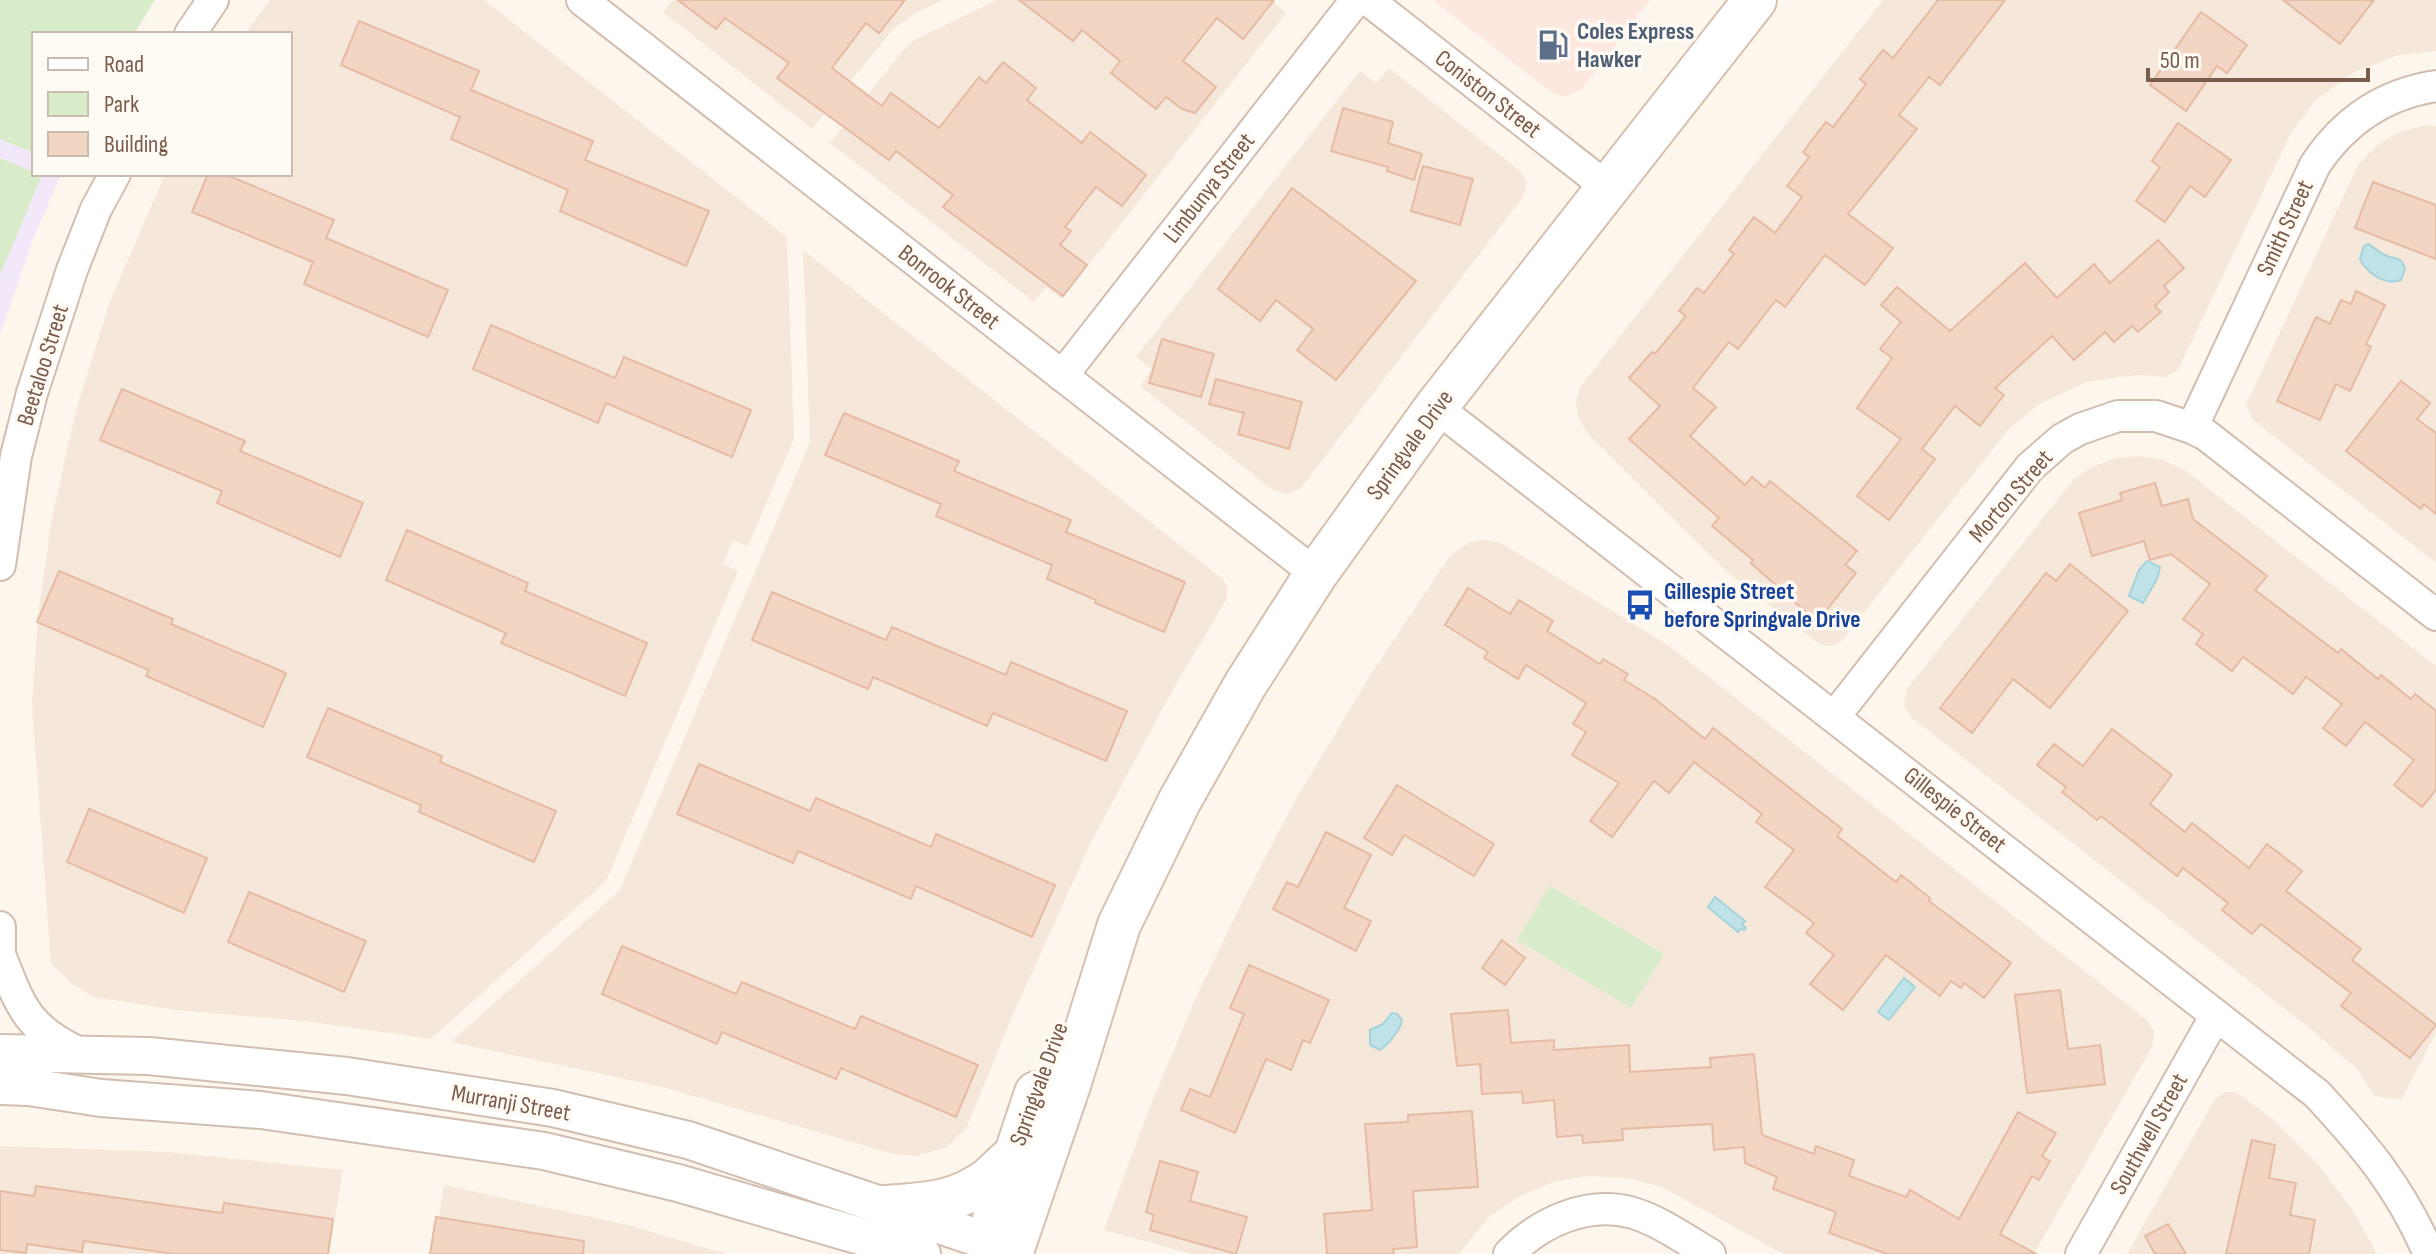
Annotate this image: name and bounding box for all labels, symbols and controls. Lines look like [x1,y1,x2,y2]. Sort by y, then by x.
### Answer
place label: Coles Express Hawker [1577,17,1694,74]
fuel station icon: Coles Express Hawker [1536,28,1570,62]
legend [32,32,292,176]
scale bar [2148,32,2368,82]
street label: Coniston Street [1429,44,1547,144]
text: 50 m [2160,46,2200,75]
text: Road [104,50,144,79]
text: Park [104,90,139,119]
street label: Limbunya Street [1157,127,1261,249]
text: Building [104,130,168,159]
street label: Smith Street [2250,176,2320,280]
street label: Bonrook Street [892,238,1006,336]
street label: Beetaloo Street [11,301,75,429]
street label: Springvale Drive [1360,384,1460,506]
street label: Morton Street [1963,444,2059,548]
place label: Gillespie Street before Springvale Drive [1664,577,1861,634]
bus stop icon: Gillespie Street before Springvale Drive [1623,588,1657,622]
street label: Gillespie Street [1898,761,2012,859]
street label: Springvale Drive [1003,1018,1075,1150]
street label: Southwell Street [2104,1068,2194,1200]
street label: Murranji Street [449,1078,573,1128]

